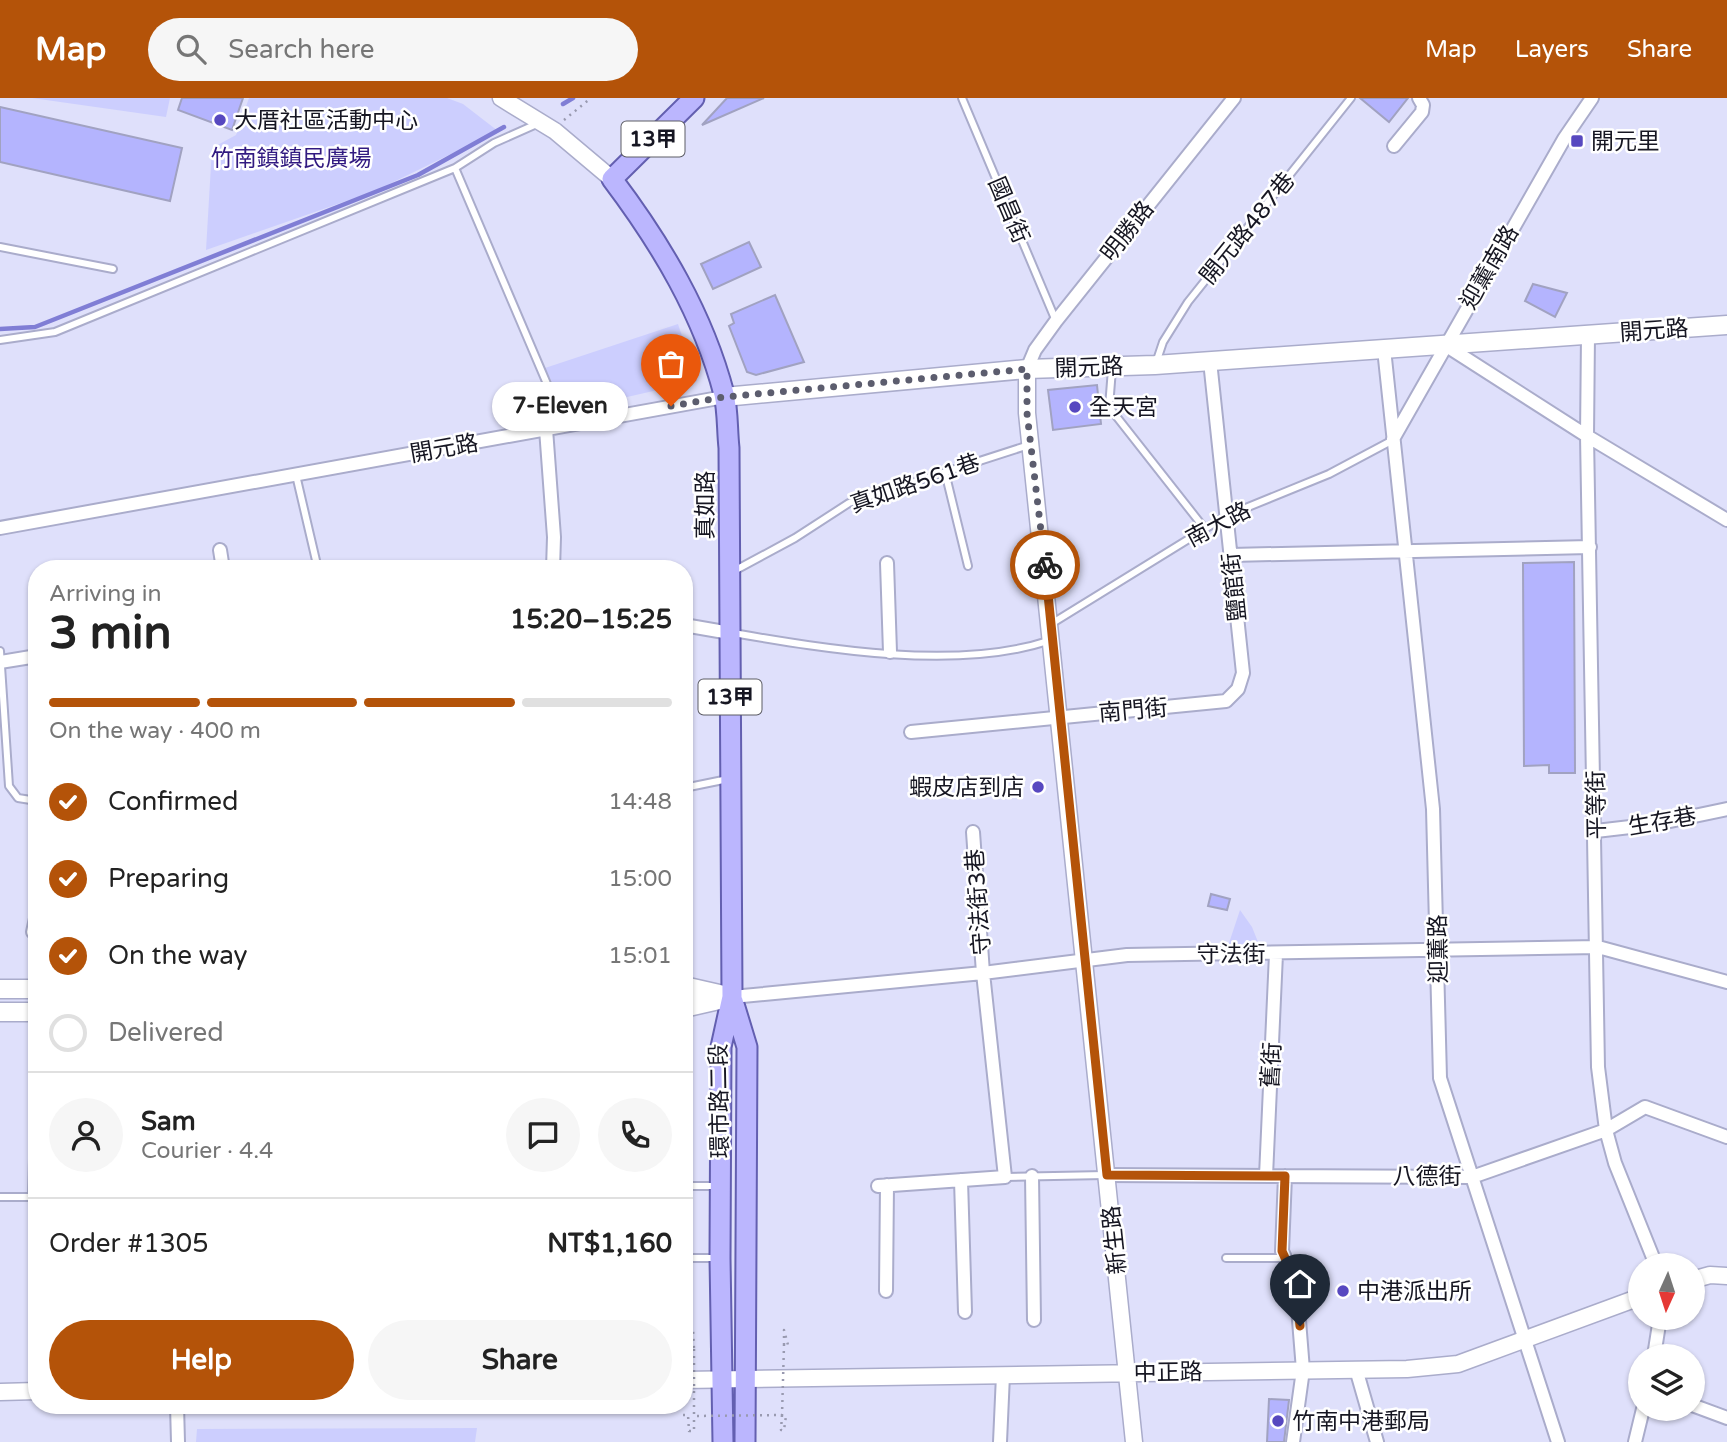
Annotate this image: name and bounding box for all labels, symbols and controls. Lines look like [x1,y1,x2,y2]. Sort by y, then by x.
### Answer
search box [148,18,638,81]
text: Map [35,30,106,69]
icon: search [172,30,210,68]
text: Search here [228,34,374,65]
text: Map [1425,35,1477,64]
text: Layers [1515,35,1589,64]
text: Share [1627,35,1692,64]
place label: 大厝社區活動中心 [234,107,418,135]
marker: 大厝社區活動中心 [212,112,228,128]
road number: 13甲 [622,121,684,156]
place label: 開元里 [1591,128,1660,156]
marker: 開元里 [1569,133,1585,149]
park label: 竹南鎮鎮民廣場 [211,145,372,173]
street label: 開元路487巷 [1194,167,1301,290]
street label: 國昌街 [982,173,1034,248]
street label: 明勝路 [1096,196,1160,267]
street label: 迎薰南路 [1455,221,1525,314]
street label: 開元路 [1619,315,1689,347]
pin [641,334,701,406]
icon: bag [652,345,690,383]
street label: 開元路 [1054,353,1124,383]
callout: 7-Eleven [492,382,629,430]
text: 7-Eleven [512,392,608,420]
place label: 全天宮 [1089,394,1158,422]
marker: 全天宮 [1067,399,1083,415]
street label: 開元路 [408,429,481,469]
street label: 真如路561巷 [847,449,984,519]
street label: 真如路 [692,471,720,540]
street label: 南大路 [1181,496,1256,553]
courier [1010,530,1080,600]
icon: bike [1026,546,1064,584]
street label: 鹽館街 [1217,551,1253,623]
text: Arriving in [49,580,162,608]
text: 15:20–15:25 [510,604,672,635]
text: 3 min [49,606,172,661]
road number: 13甲 [698,680,762,714]
street label: 南門街 [1097,694,1169,728]
text: On the way · 400 m [49,717,261,745]
street label: 平等街 [1582,770,1612,840]
place label: 蝦皮店到店 [909,774,1024,802]
marker: 蝦皮店到店 [1030,779,1046,795]
icon: check [49,783,87,821]
text: Confirmed [108,786,238,817]
text: 14:48 [608,788,672,816]
street label: 生存巷 [1626,802,1699,842]
street label: 守法街3巷 [961,848,997,956]
icon: check [49,860,87,898]
text: Preparing [108,863,229,894]
text: 15:00 [608,865,672,893]
street label: 迎薰路 [1424,914,1454,984]
icon: check [49,937,87,975]
text: On the way [108,940,248,971]
street label: 守法街 [1197,941,1266,969]
text: 15:01 [608,942,672,970]
text: Delivered [108,1017,224,1048]
street label: 舊街 [1257,1041,1287,1089]
street label: 環市路二段 [705,1043,735,1159]
button: person [49,1098,123,1172]
button: chat [506,1098,580,1172]
button: phone [598,1098,672,1172]
text: Sam [141,1106,196,1137]
text: Courier · 4.4 [141,1137,273,1165]
street label: 八德街 [1393,1163,1462,1191]
street label: 新生路 [1097,1204,1133,1276]
text: Order #1305 [49,1228,209,1259]
text: NT$1,160 [547,1228,672,1259]
north arrow [1628,1253,1704,1330]
map controls [1628,1253,1705,1421]
pin [1270,1254,1330,1326]
icon: home [1281,1265,1319,1303]
place label: 中港派出所 [1357,1278,1472,1306]
marker: 中港派出所 [1335,1283,1351,1299]
button: Help [49,1320,354,1400]
button: Share [368,1320,672,1400]
button: layers [1628,1344,1705,1421]
street label: 中正路 [1133,1358,1203,1388]
place label: 竹南中港郵局 [1292,1408,1430,1436]
marker: 竹南中港郵局 [1270,1413,1286,1429]

